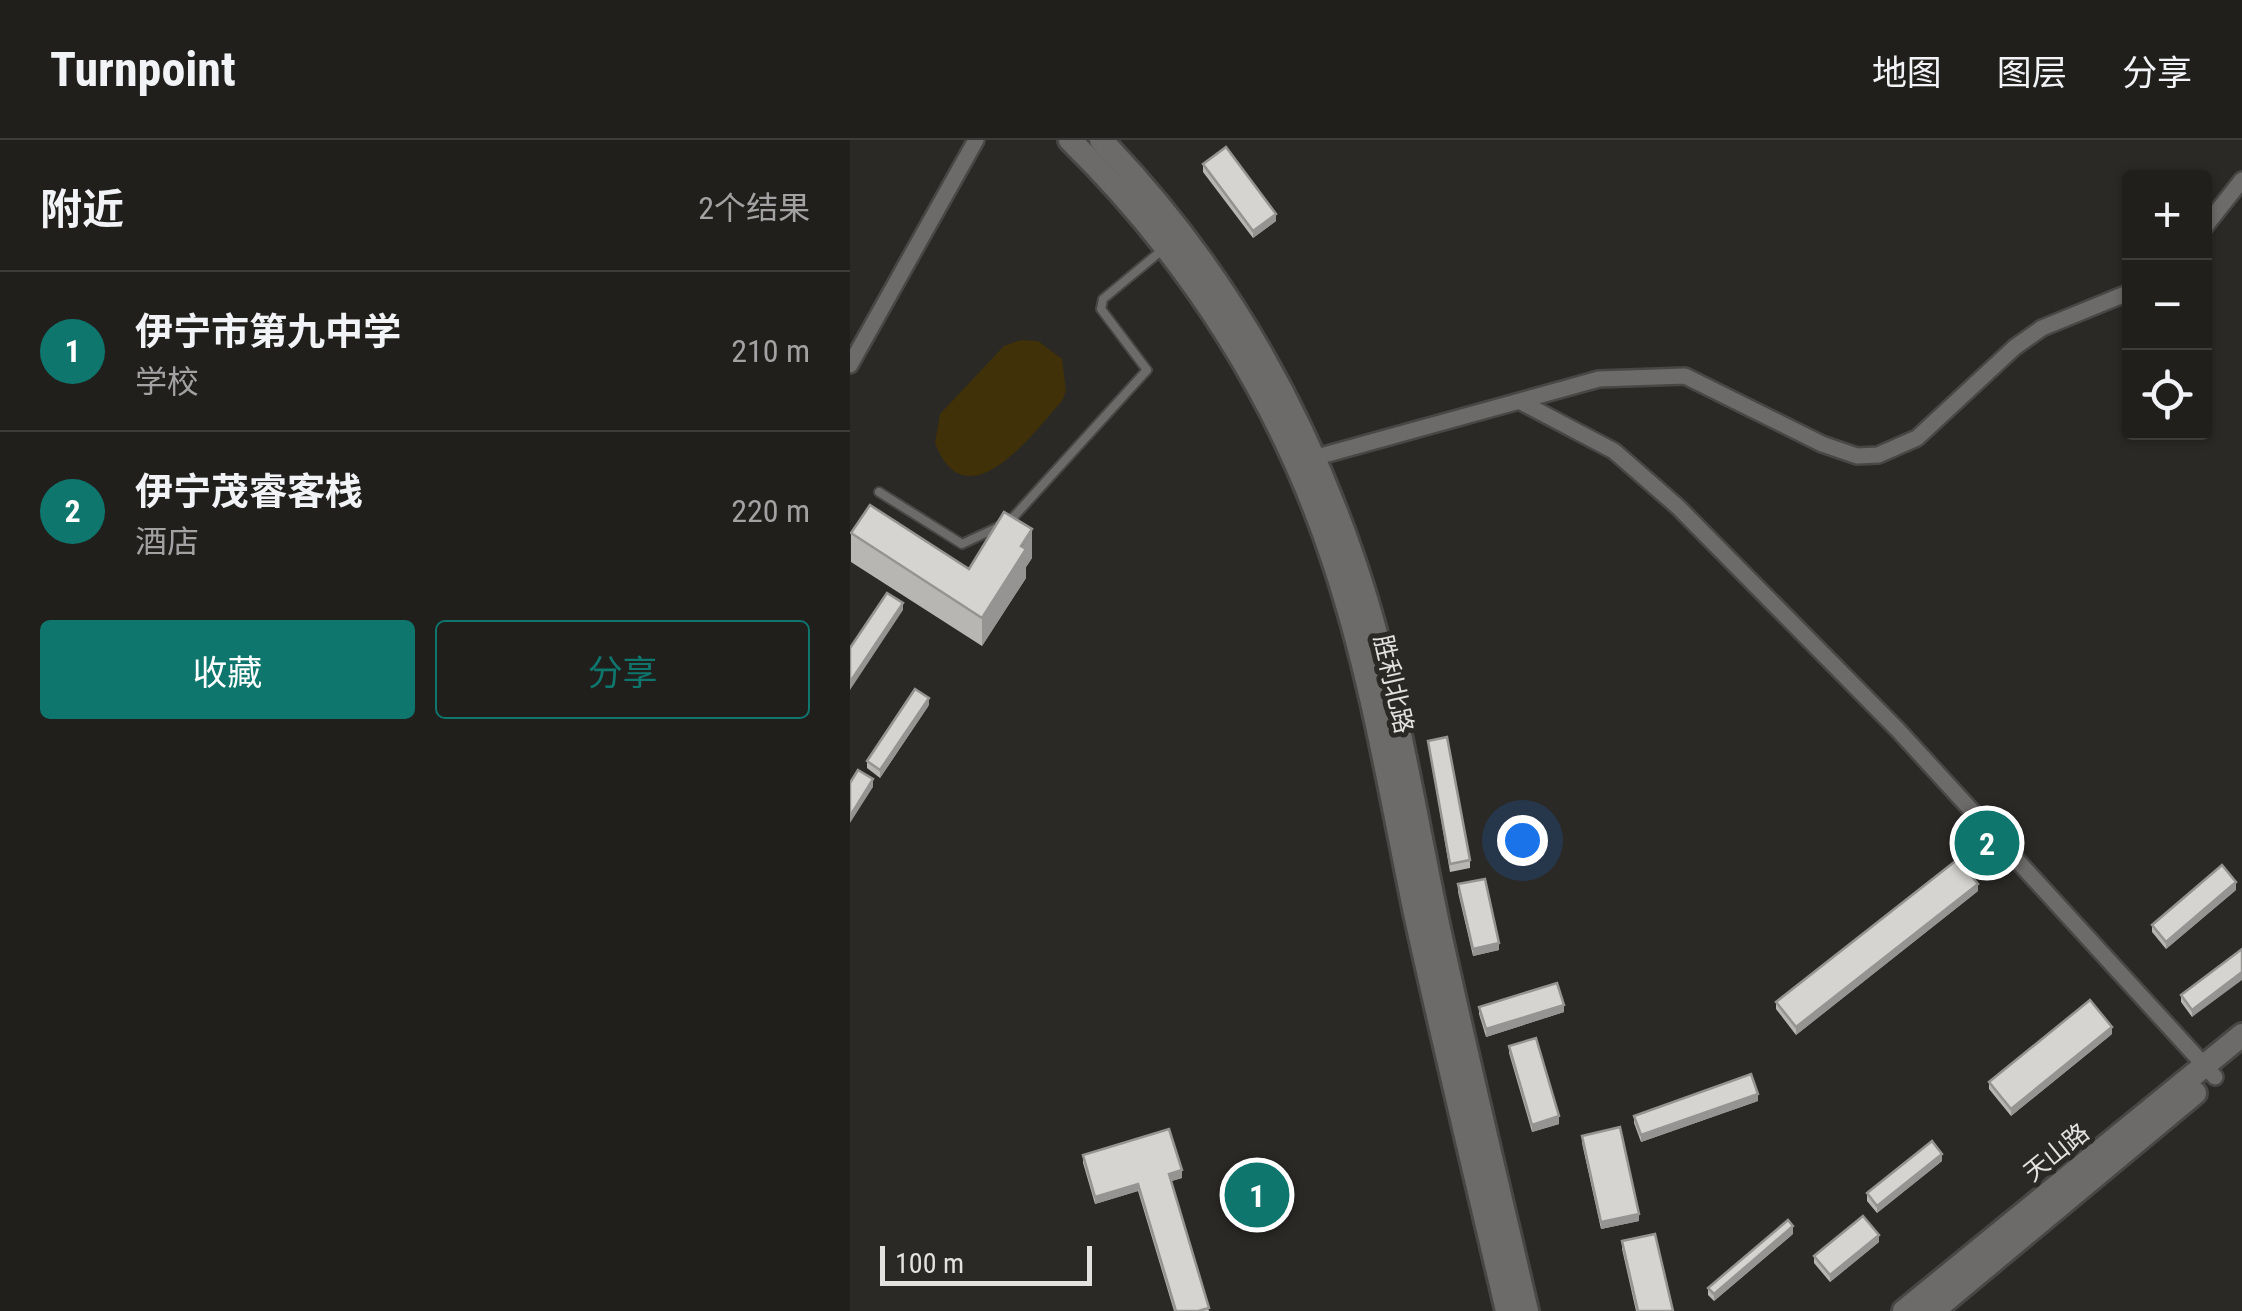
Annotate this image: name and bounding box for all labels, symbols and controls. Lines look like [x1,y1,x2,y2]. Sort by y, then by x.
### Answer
text: Turnpoint [50,41,236,98]
text: 地图 [1872,53,1942,94]
text: 图层 [1997,53,2067,94]
text: 分享 [2122,53,2192,94]
map controls [2122,170,2212,440]
button: + [2122,170,2212,260]
text: 附近 [40,185,124,234]
text: 2个结果 [698,189,810,227]
button: − [2122,260,2212,350]
text: 伊宁市第九中学 [135,310,401,354]
text: 1 [64,332,81,370]
text: 210 m [731,332,810,370]
button: locate [2122,350,2212,440]
text: 学校 [135,363,199,401]
text: 伊宁茂睿客栈 [135,470,363,514]
text: 2 [64,492,81,530]
text: 220 m [731,492,810,530]
text: 酒店 [135,523,199,561]
button: 收藏 [40,620,415,719]
button: 分享 [435,620,810,719]
street label: 胜利北路 [1368,632,1419,736]
pin: 2 [1954,806,2020,880]
your location [1497,815,1548,866]
street label: 天山路 [2018,1118,2095,1187]
pin: 1 [1224,1158,1290,1232]
scale bar [880,1241,1092,1286]
text: 100 m [895,1247,964,1280]

